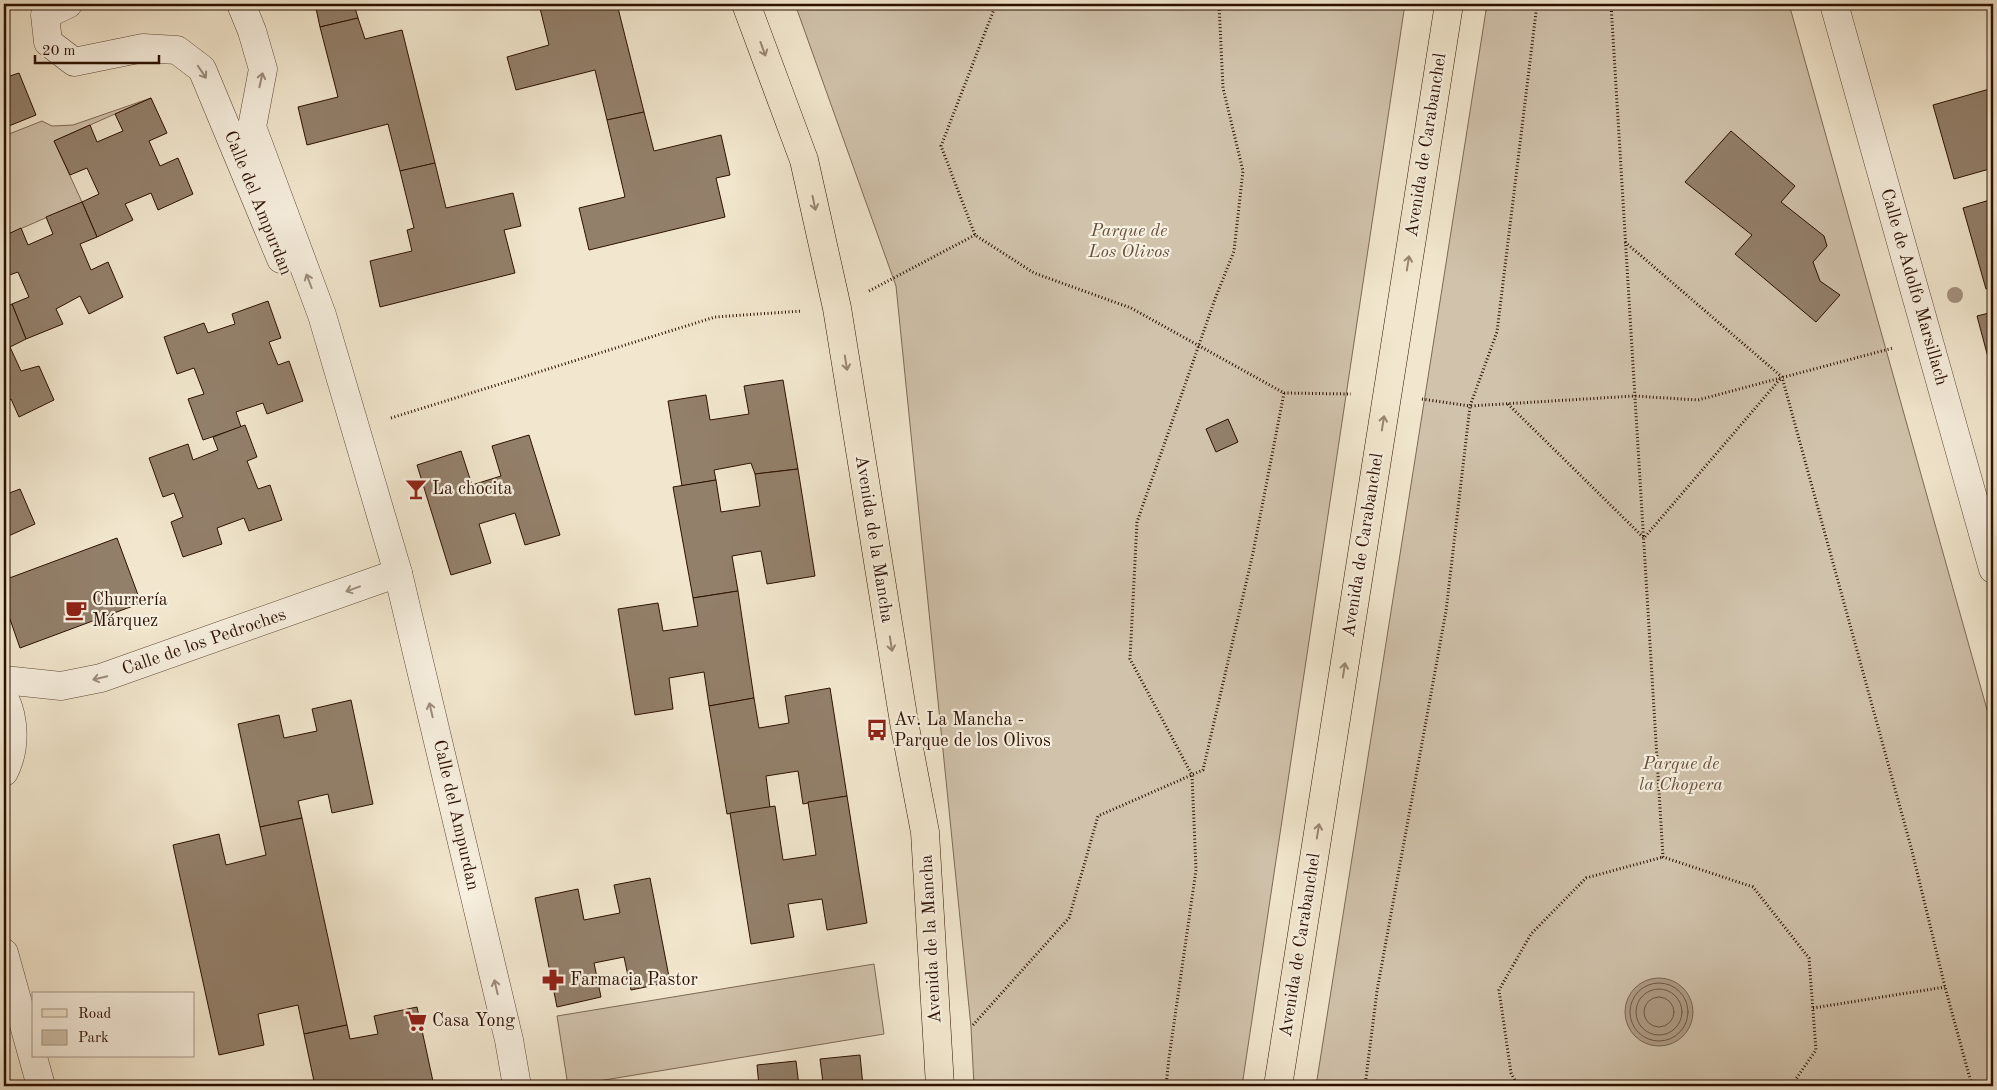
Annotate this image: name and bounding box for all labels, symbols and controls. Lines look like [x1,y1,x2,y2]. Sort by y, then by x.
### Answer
scale bar [35,32,159,64]
one-way arrow [759,41,768,57]
text: 20 m [42,44,76,59]
street label: Avenida de Carabanchel [1403,52,1449,238]
one-way arrow [196,65,207,79]
one-way arrow [257,72,266,88]
street label: Calle del Ampurdan [221,128,295,278]
street label: Calle de Adolfo Marsillach [1877,187,1951,388]
one-way arrow [810,195,819,211]
park label: Parque de Los Olivos [1087,222,1170,261]
one-way arrow [1403,255,1413,271]
one-way arrow [304,274,313,289]
one-way arrow [841,354,851,370]
one-way arrow [1378,416,1388,432]
street label: Avenida de Carabanchel [1340,452,1386,638]
street label: Avenida de la Mancha [852,454,896,624]
bar icon: La chocita [403,476,429,502]
place label: La chocita [432,480,513,498]
one-way arrow [345,585,361,594]
place label: Churrería Márquez [92,591,168,630]
cafe icon: Churrería Márquez [63,597,89,623]
street label: Calle de los Pedroches [120,605,289,679]
one-way arrow [887,636,897,652]
one-way arrow [1339,662,1349,678]
one-way arrow [93,674,109,683]
one-way arrow [426,702,435,718]
place label: Av. La Mancha - Parque de los Olivos [894,711,1051,750]
bus stop icon: Av. La Mancha - Parque de los Olivos [864,717,890,743]
street label: Calle del Ampurdan [430,738,482,892]
park label: Parque de la Chopera [1639,755,1723,794]
one-way arrow [1314,823,1324,839]
street label: Avenida de Carabanchel [1277,852,1323,1038]
street label: Avenida de la Mancha [918,854,944,1024]
pharmacy icon: Farmacia Pastor [540,967,566,993]
place label: Farmacia Pastor [570,971,698,989]
one-way arrow [491,980,500,996]
legend [32,992,195,1058]
text: Road [78,1007,112,1022]
supermarket icon: Casa Yong [403,1008,429,1034]
place label: Casa Yong [432,1012,515,1030]
text: Park [78,1031,109,1046]

